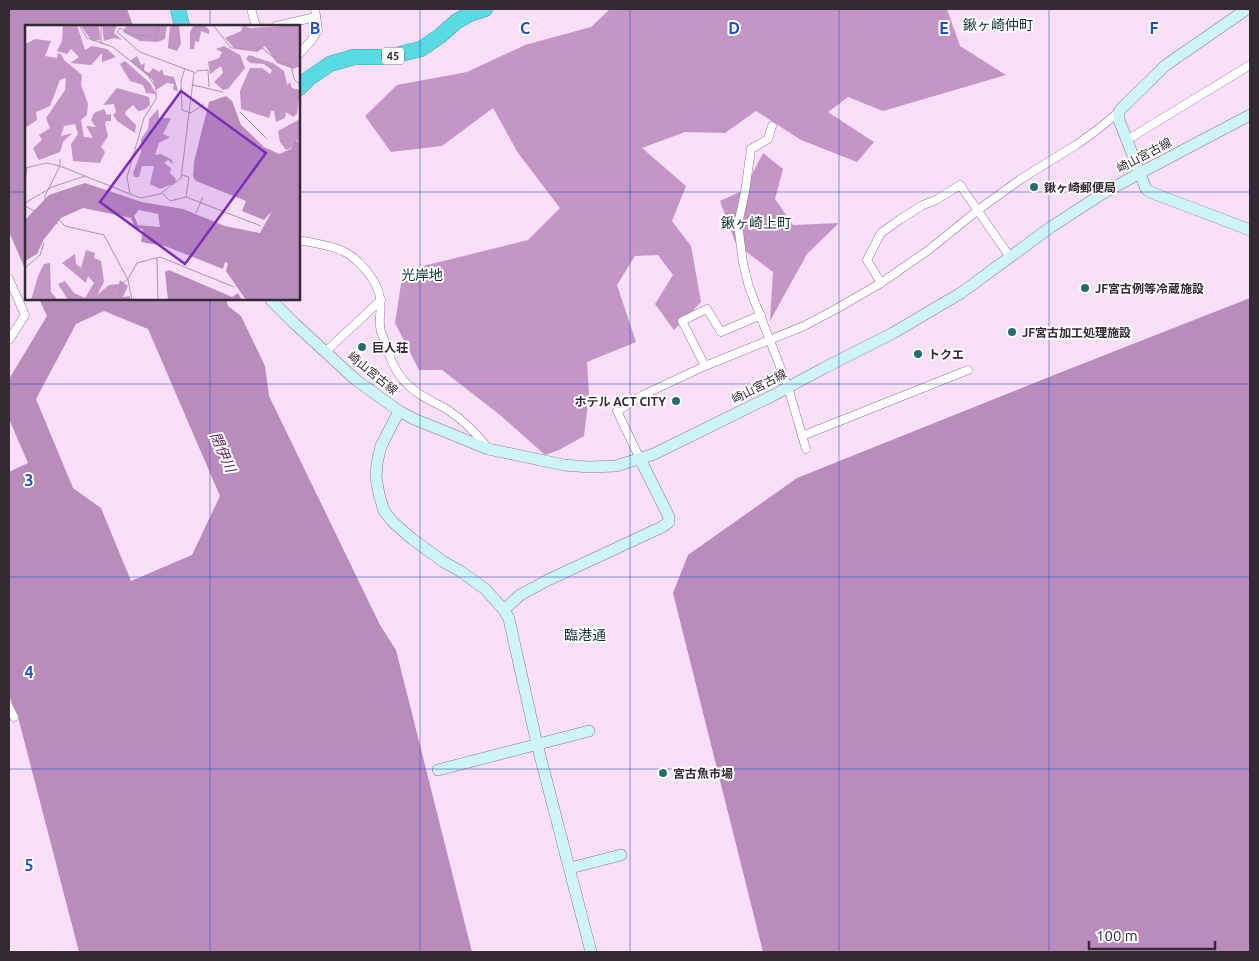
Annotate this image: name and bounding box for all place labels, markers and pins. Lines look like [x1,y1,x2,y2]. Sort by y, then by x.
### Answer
marker: 鍬ヶ崎郵便局 [1028,181,1040,193]
place label: 鍬ヶ崎郵便局 [1044,181,1116,194]
marker: JF宮古例等冷蔵施設 [1079,282,1091,294]
place label: JF宮古例等冷蔵施設 [1095,282,1204,295]
marker: JF宮古加工処理施設 [1006,326,1018,338]
place label: JF宮古加工処理施設 [1022,326,1131,339]
marker: 巨人荘 [356,341,368,353]
place label: 巨人荘 [372,341,408,354]
marker: トクエ [912,348,924,360]
place label: トクエ [928,348,964,361]
place label: ホテル ACT CITY [574,395,666,408]
marker: ホテル ACT CITY [670,395,682,407]
marker: 宮古魚市場 [657,767,669,779]
place label: 宮古魚市場 [673,767,733,780]

